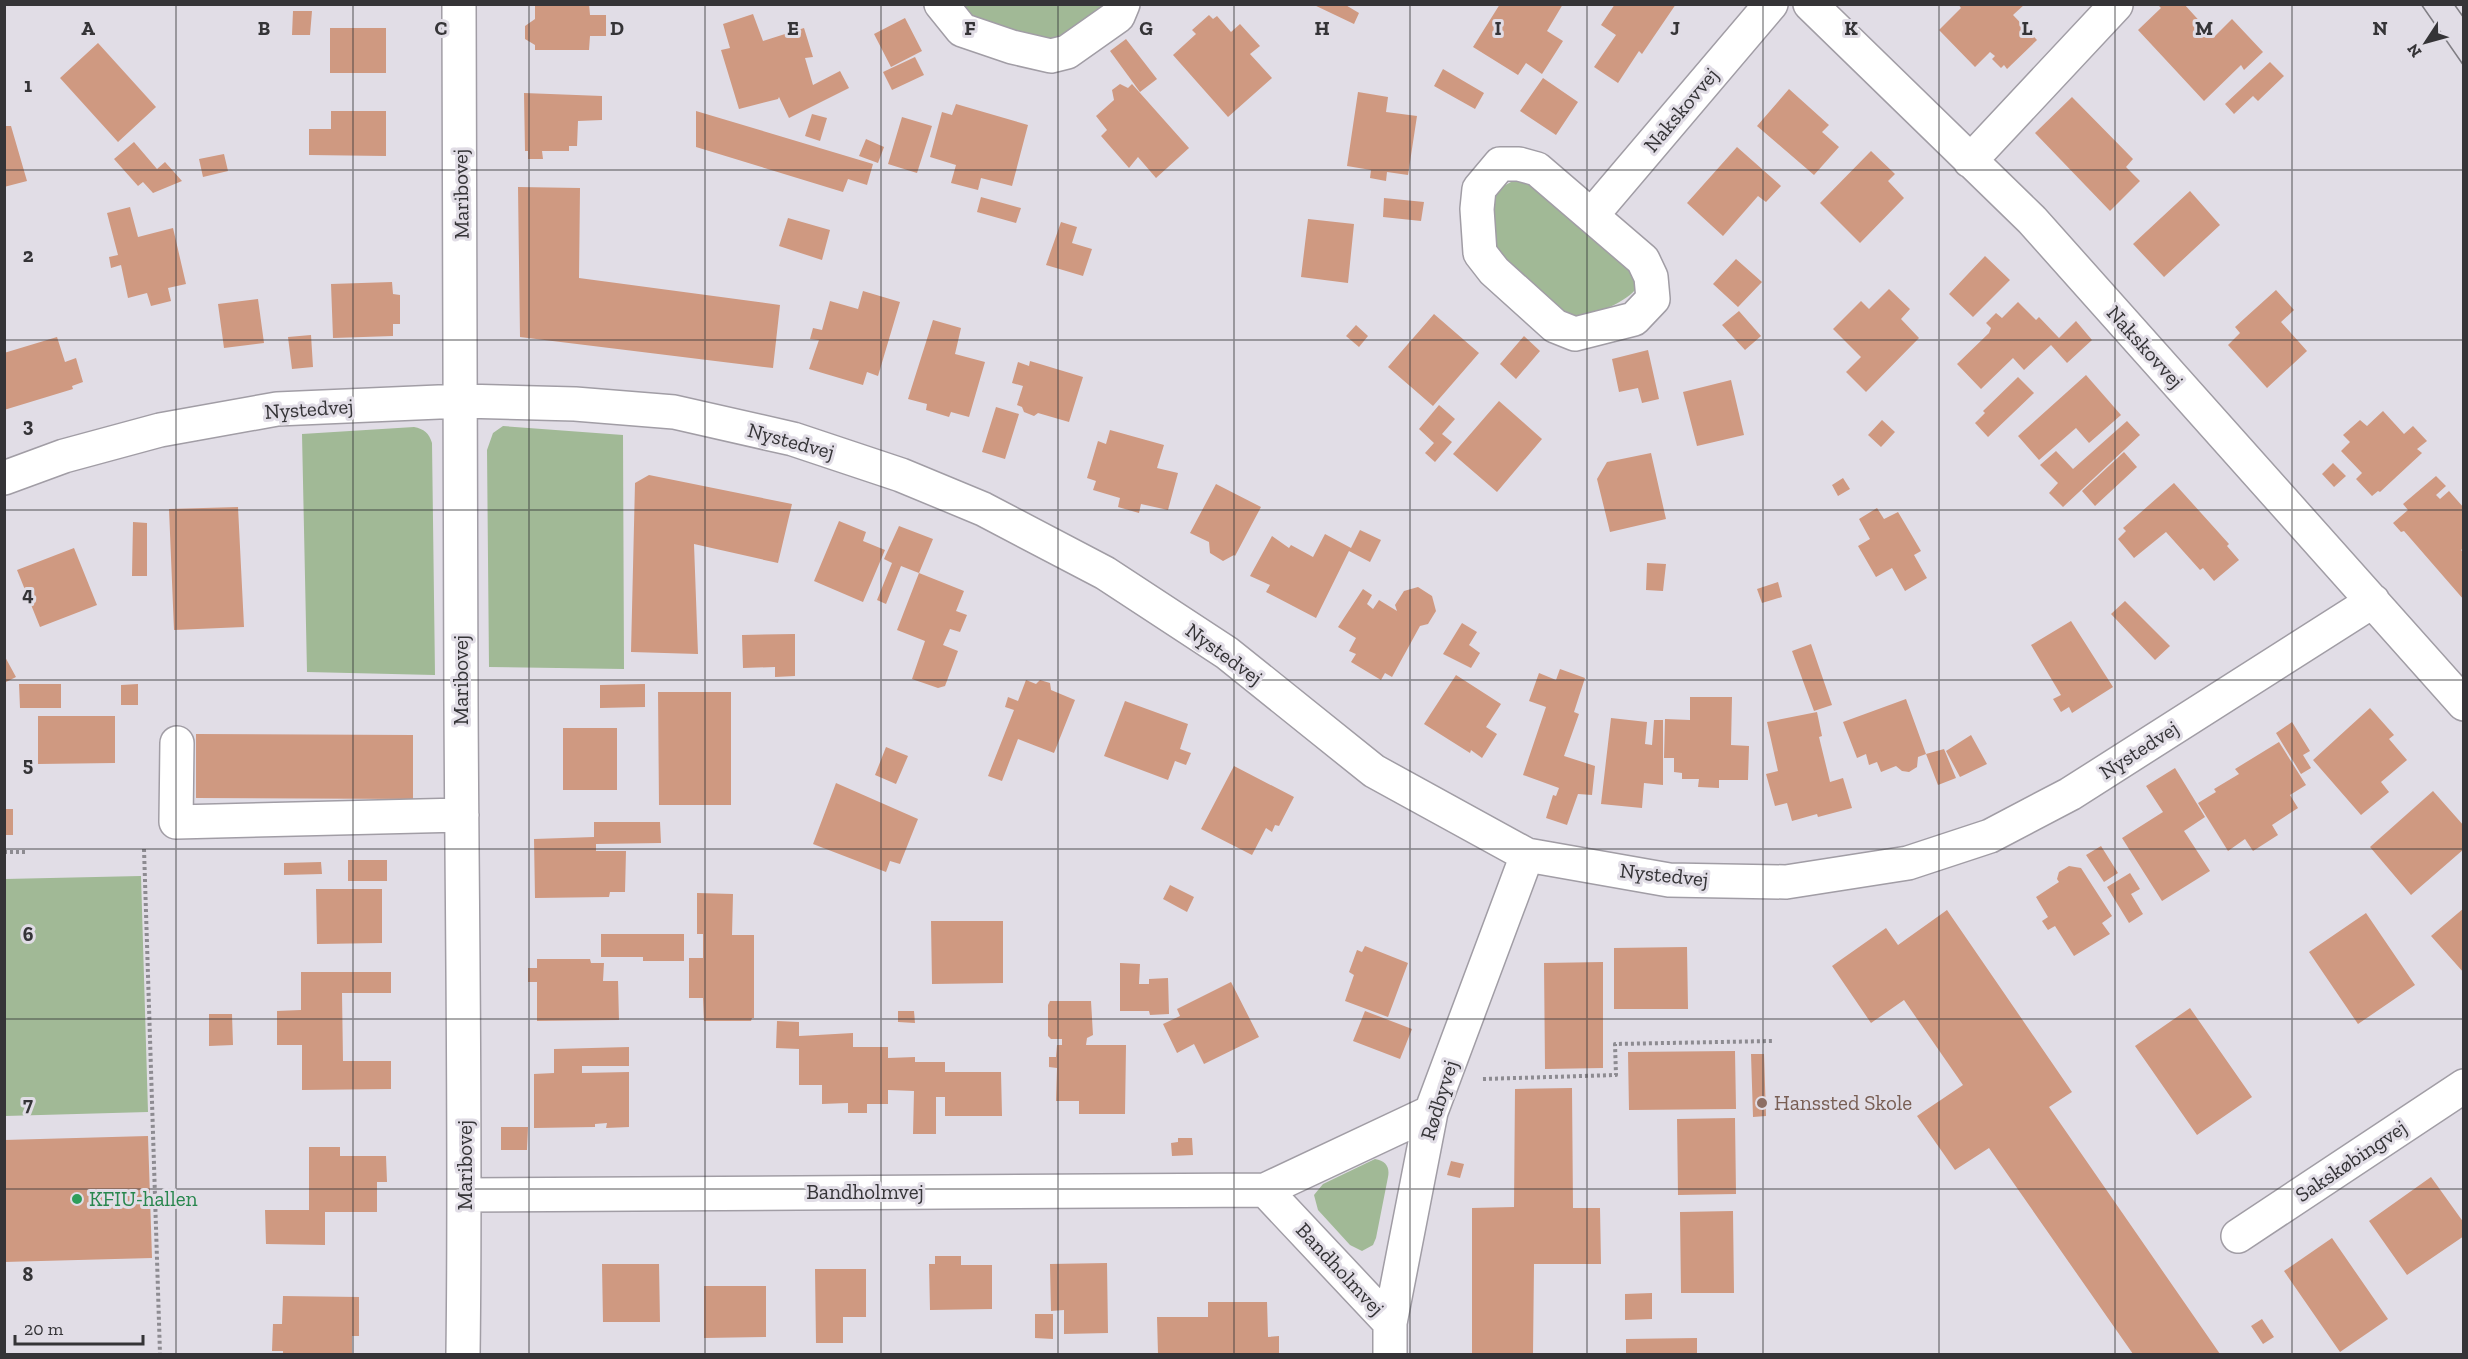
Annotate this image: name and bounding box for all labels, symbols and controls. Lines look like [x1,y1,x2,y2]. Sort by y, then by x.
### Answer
north arrow [2396,12,2456,72]
text: A [81,16,95,40]
text: B [258,16,270,40]
text: C [435,16,448,40]
text: D [610,16,624,40]
text: E [787,16,799,40]
text: F [964,16,976,40]
text: G [1139,16,1153,40]
text: H [1314,16,1330,40]
text: I [1494,16,1502,40]
text: J [1670,16,1680,40]
text: K [1844,16,1858,40]
text: L [2021,16,2033,40]
text: M [2195,16,2213,40]
text: N [2372,16,2388,40]
text: N [2403,40,2426,61]
street label: Nakskovvej [1638,62,1724,158]
text: 1 [24,73,32,97]
street label: Maribovej [447,149,475,239]
text: 2 [23,243,34,267]
street label: Nakskovvej [2101,300,2189,394]
street label: Nystedvej [264,393,354,425]
text: 3 [23,413,34,437]
street label: Nystedvej [745,417,837,465]
text: 4 [22,582,34,606]
street label: Nystedvej [1180,617,1268,691]
street label: Maribovej [448,635,474,725]
street label: Nystedvej [2095,715,2183,785]
text: 5 [23,752,33,776]
street label: Nystedvej [1618,857,1710,893]
text: 6 [23,922,34,946]
street label: Rødbyvej [1415,1057,1463,1143]
place label: Hanssted Skole [1774,1090,1912,1115]
text: 7 [23,1092,33,1116]
marker: Hanssted Skole [1755,1096,1769,1110]
street label: Sakskøbingvej [2290,1114,2412,1208]
street label: Maribovej [452,1120,478,1210]
street label: Bandholmvej [806,1179,924,1205]
place label: KFIU-hallen [89,1186,198,1211]
marker: KFIU-hallen [70,1192,84,1206]
street label: Bandholmvej [1290,1217,1390,1321]
text: 8 [23,1262,34,1286]
scale bar [15,1308,142,1346]
text: 20 m [24,1318,64,1340]

